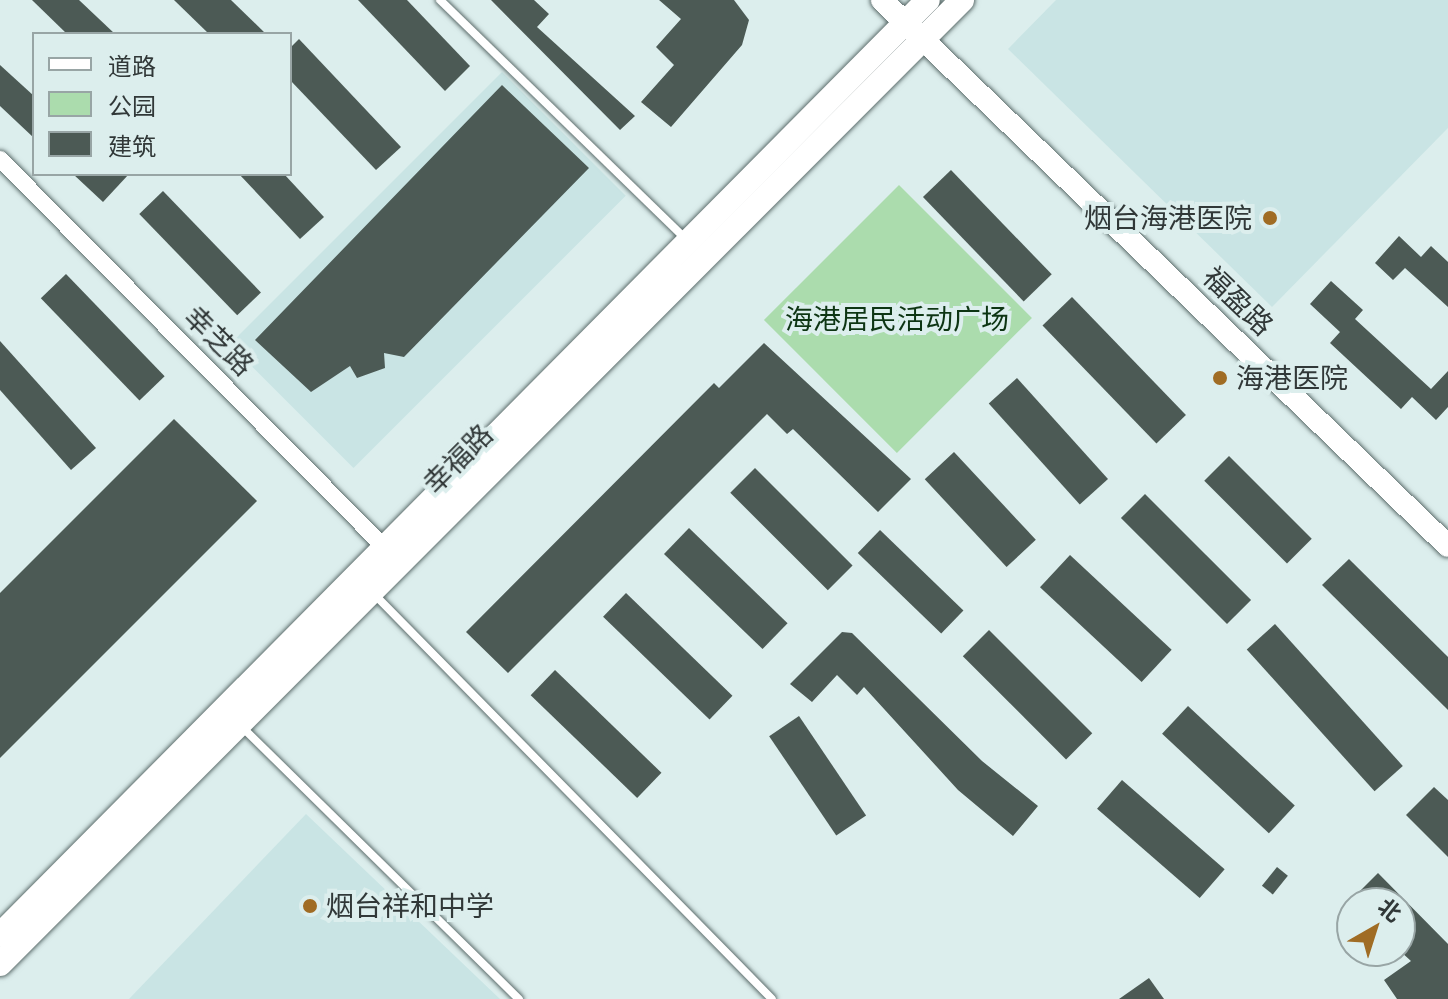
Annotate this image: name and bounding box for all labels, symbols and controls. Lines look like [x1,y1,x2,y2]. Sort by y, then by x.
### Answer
legend [32,32,292,176]
text: 道路 [108,52,156,81]
text: 公园 [108,92,156,121]
text: 建筑 [108,132,156,161]
place label: 烟台海港医院 [1084,201,1252,235]
marker: 烟台海港医院 [1259,207,1281,229]
street label: 福盈路 [1196,260,1280,342]
street label: 幸芝路 [177,299,261,383]
park label: 海港居民活动广场 [785,302,1009,336]
place label: 海港医院 [1236,361,1348,395]
marker: 海港医院 [1211,369,1229,387]
street label: 幸福路 [416,417,500,501]
north arrow [1336,887,1416,967]
place label: 烟台祥和中学 [326,889,494,923]
text: 北 [1373,893,1407,927]
marker: 烟台祥和中学 [301,897,319,915]

